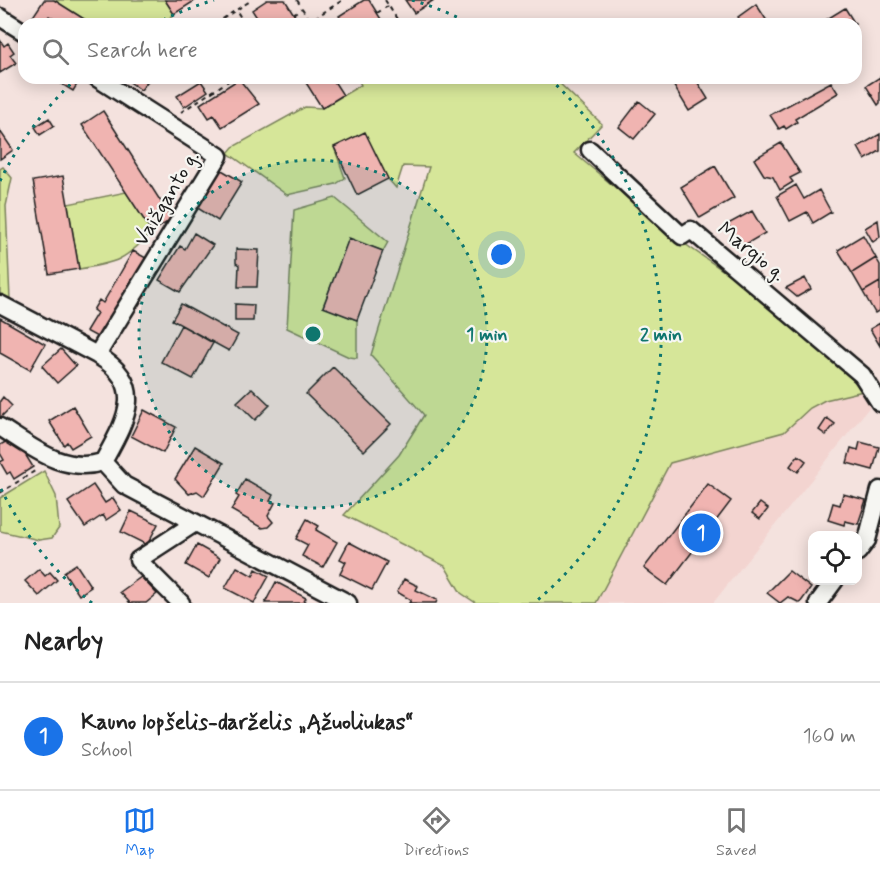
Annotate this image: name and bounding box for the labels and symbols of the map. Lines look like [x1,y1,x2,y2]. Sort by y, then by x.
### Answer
street label: Vaižganto g. [127,146,206,251]
street label: Margio g. [711,216,791,289]
your location [487,240,516,269]
text: 1 min [466,323,508,347]
text: 2 min [640,323,682,347]
centre of rings [303,324,323,344]
pin: 1 [682,510,720,556]

